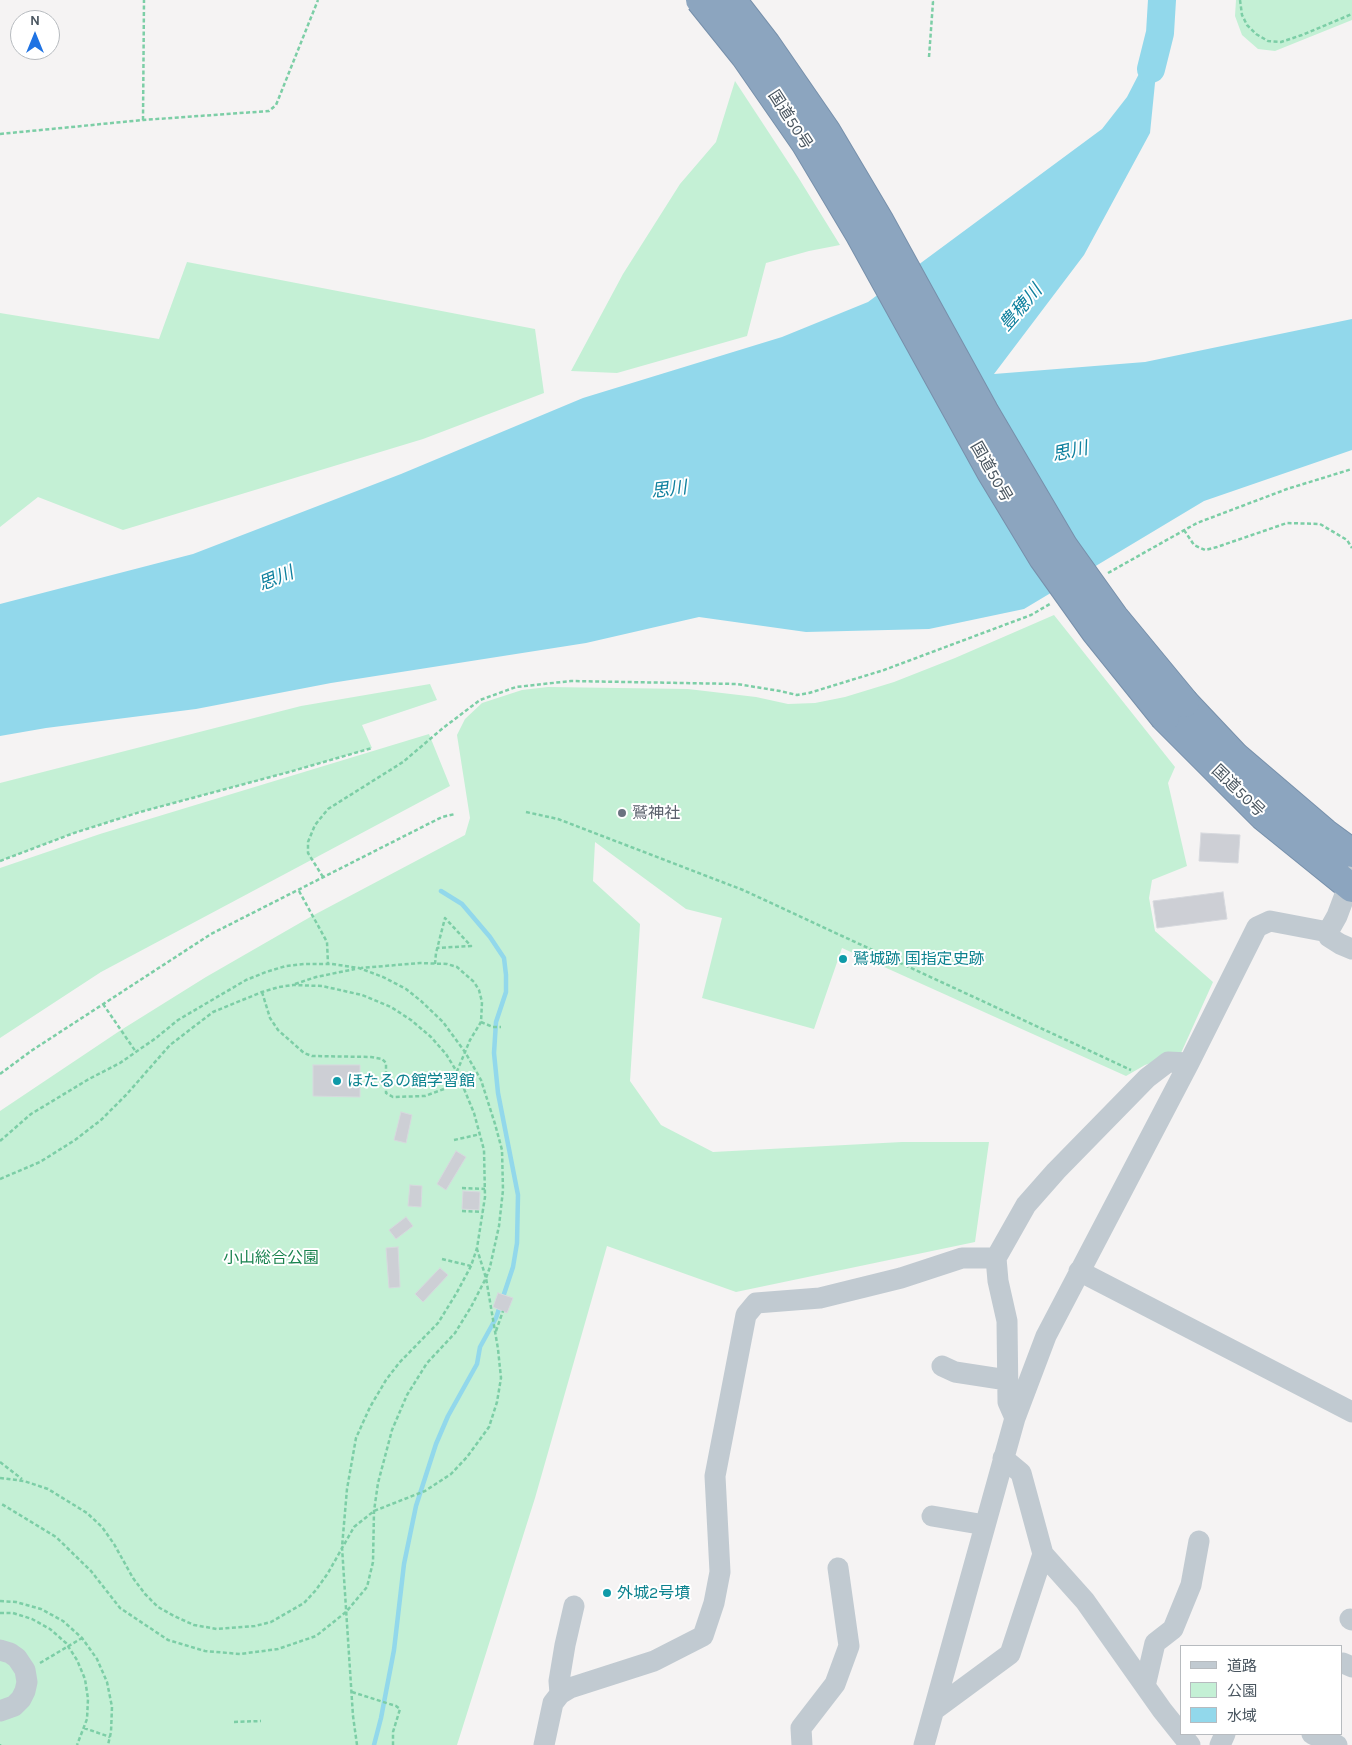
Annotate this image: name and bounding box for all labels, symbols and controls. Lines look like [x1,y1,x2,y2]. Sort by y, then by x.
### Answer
north arrow [10,10,60,60]
text: N [30,12,40,29]
street label: 国道50号 [764,87,816,153]
water label: 豊穂川 [995,281,1047,335]
street label: 国道50号 [966,438,1016,506]
water label: 思川 [1050,438,1090,466]
water label: 思川 [650,477,688,503]
water label: 思川 [255,562,297,596]
street label: 国道50号 [1207,761,1269,821]
place label: 鷲神社 [632,803,680,823]
marker: 鷲神社 [616,807,628,819]
place label: 鷲城跡 国指定史跡 [853,949,985,969]
marker: 鷲城跡 国指定史跡 [837,953,849,965]
place label: ほたるの館学習館 [347,1071,475,1091]
marker: ほたるの館学習館 [331,1075,343,1087]
park label: 小山総合公園 [223,1248,319,1268]
place label: 外城2号墳 [617,1583,690,1603]
marker: 外城2号墳 [601,1587,613,1599]
legend [1180,1645,1342,1735]
text: 道路 [1227,1657,1257,1675]
text: 公園 [1227,1682,1257,1700]
text: 水域 [1227,1707,1257,1725]

